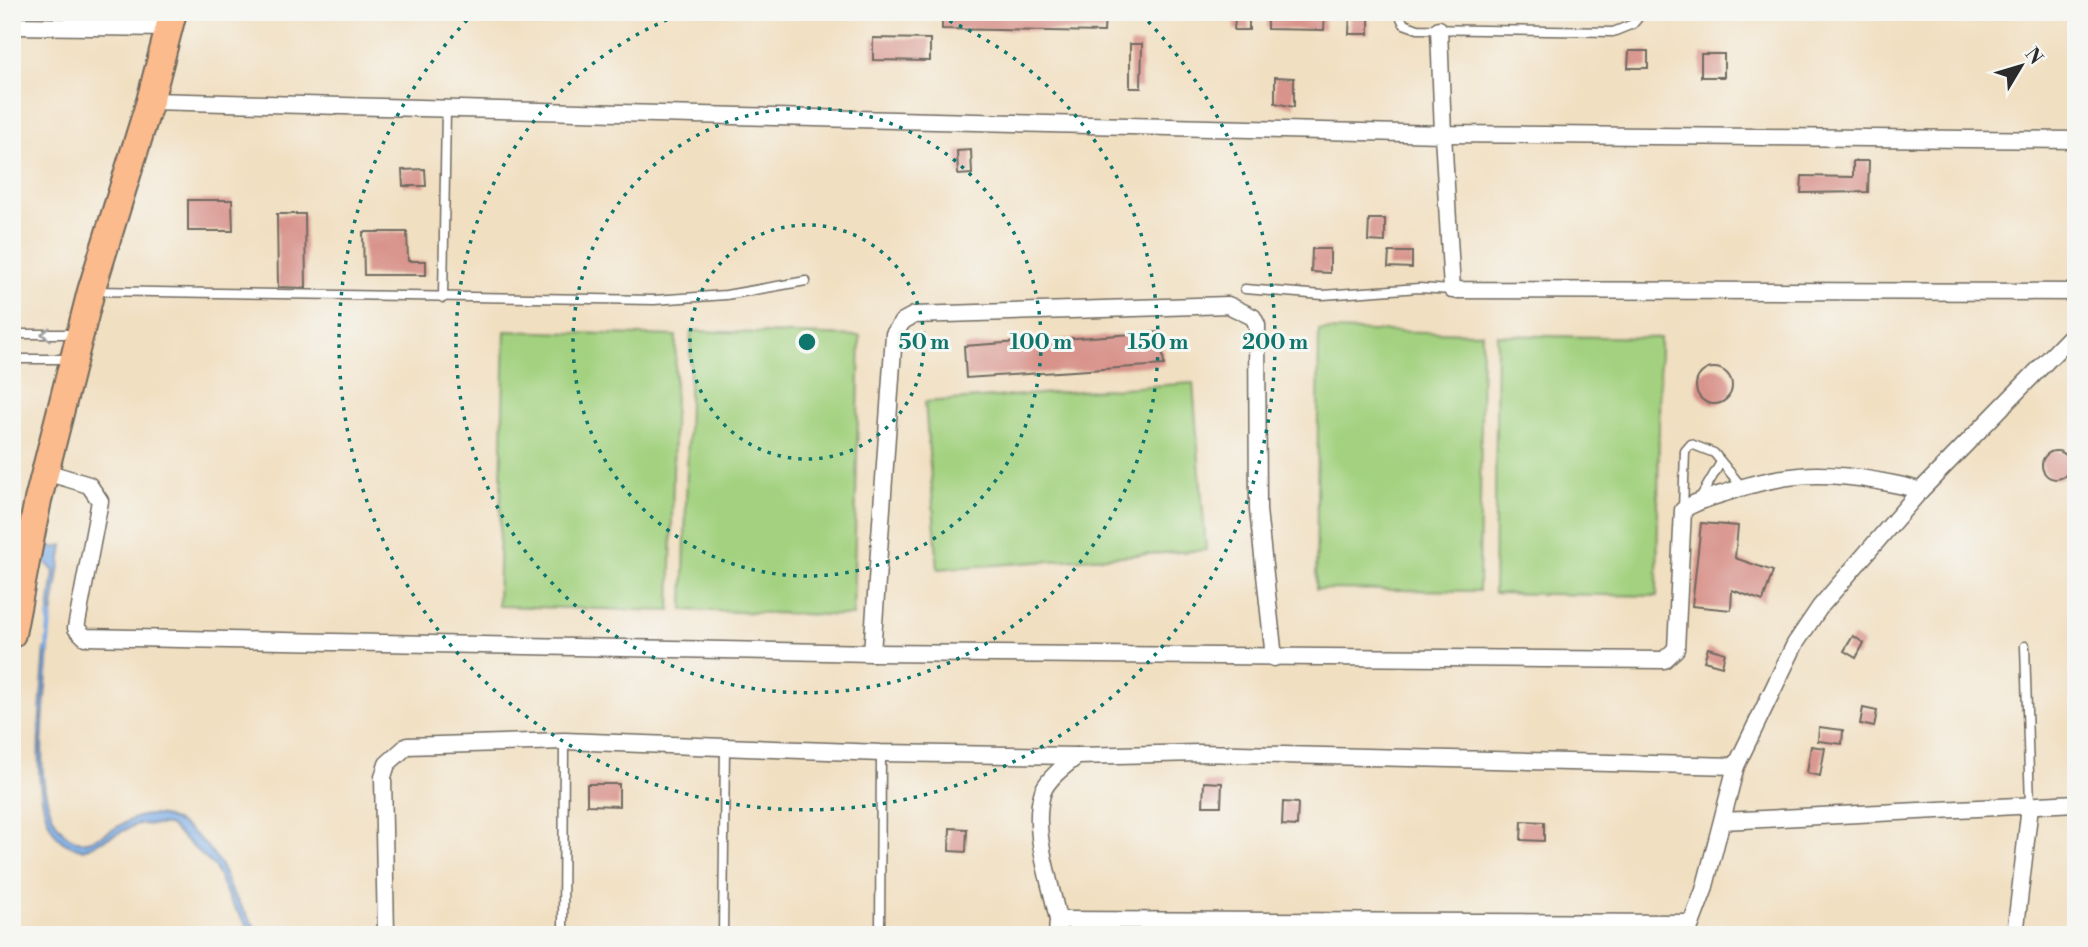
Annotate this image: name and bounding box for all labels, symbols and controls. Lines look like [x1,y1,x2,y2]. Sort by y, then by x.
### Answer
north arrow [1986,32,2056,102]
text: N [2020,43,2048,69]
one-way arrow [40,326,51,342]
centre of rings [795,330,819,354]
text: 50 m [899,330,949,356]
text: 100 m [1010,330,1072,356]
text: 150 m [1128,330,1188,356]
text: 200 m [1242,330,1308,356]

